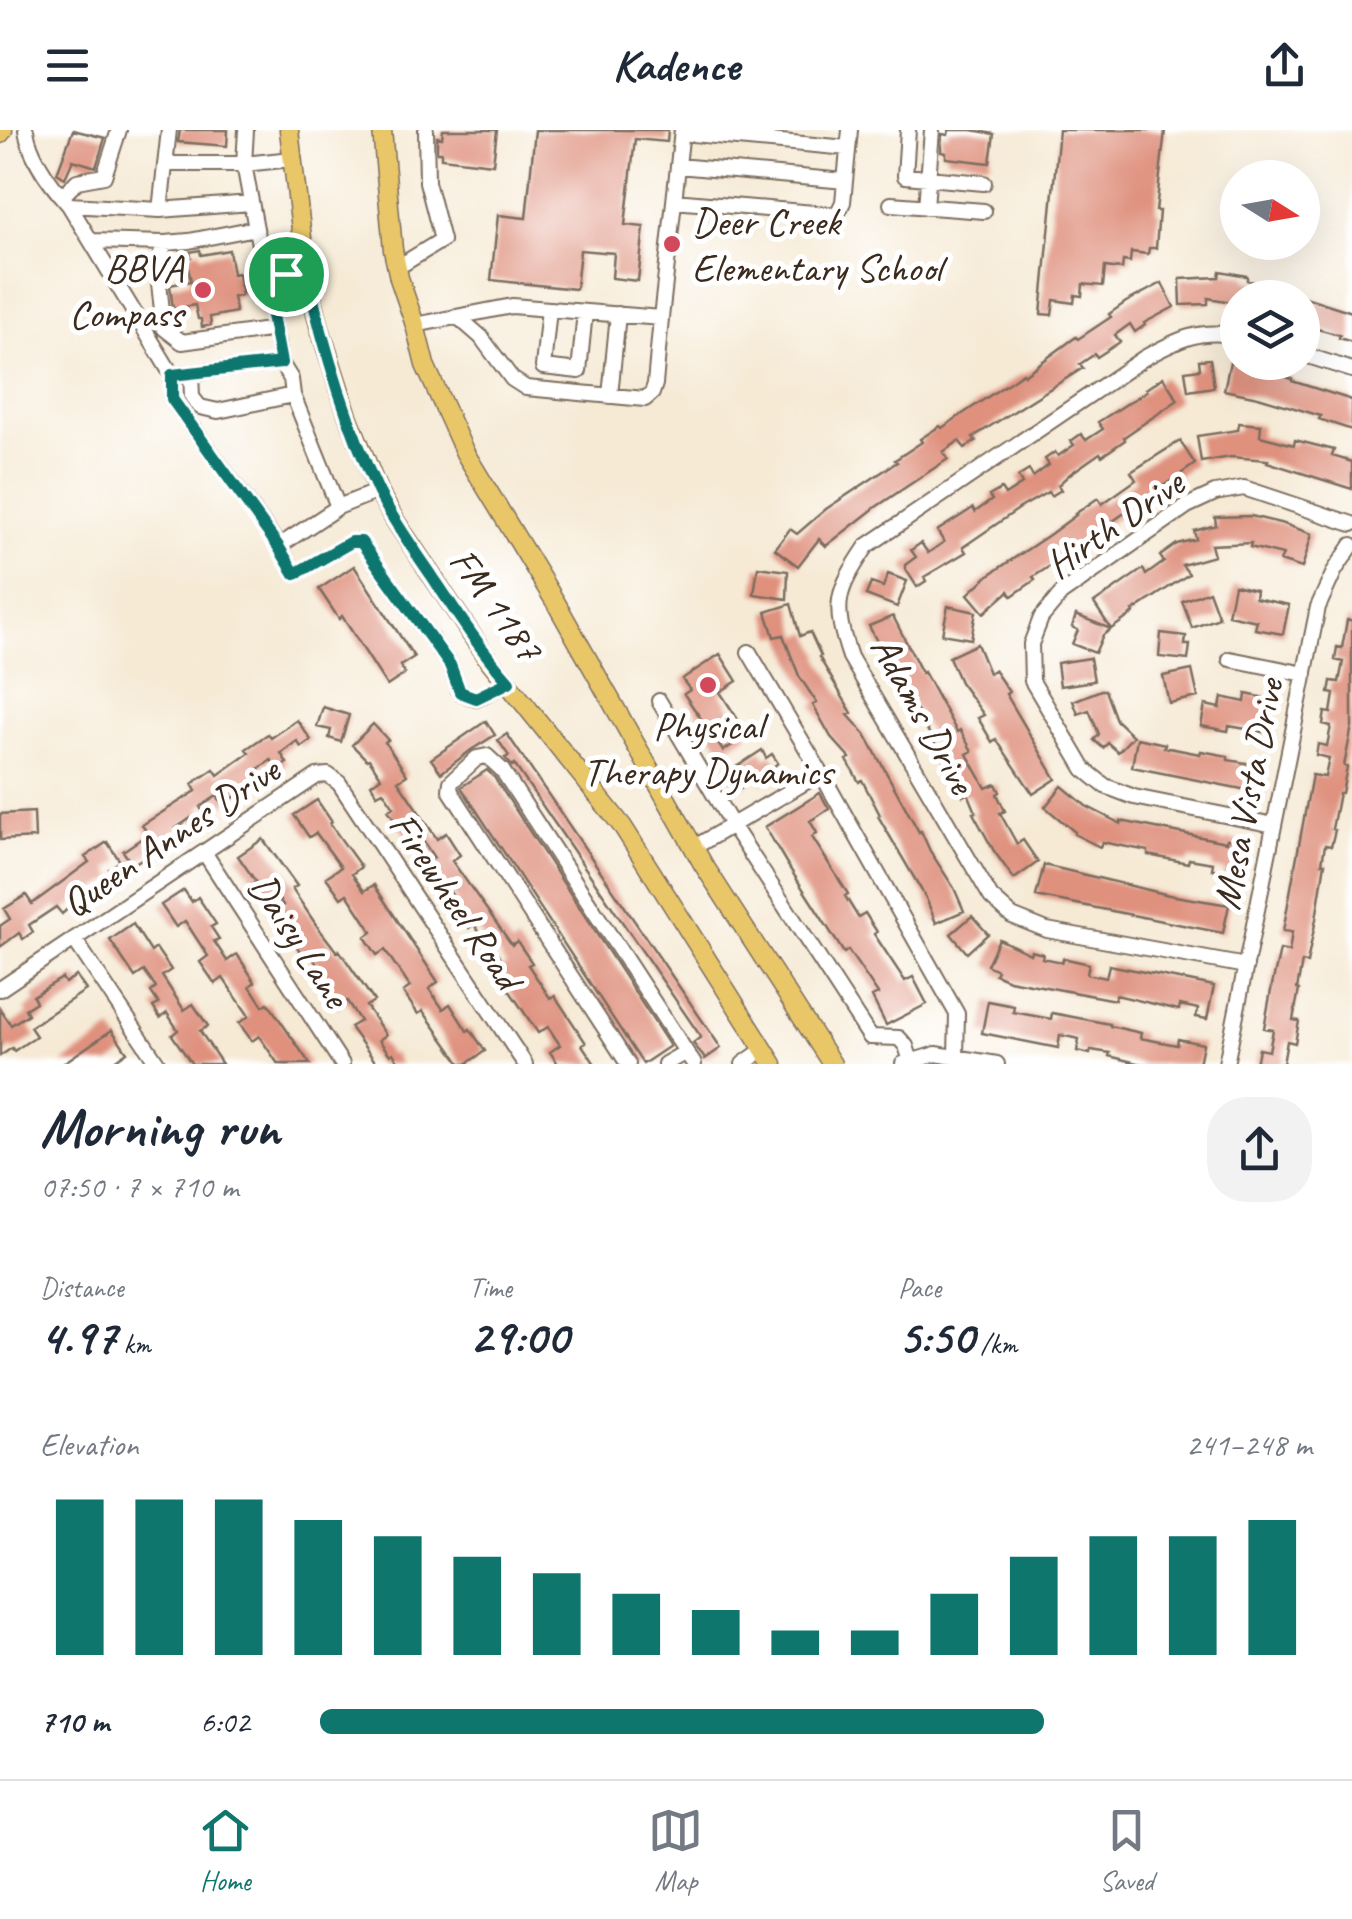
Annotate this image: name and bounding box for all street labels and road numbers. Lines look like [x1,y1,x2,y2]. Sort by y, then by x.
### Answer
street label: Hirth Drive [1036,457,1196,589]
street label: FM 1187 [438,538,555,673]
street label: Adams Drive [859,627,988,805]
street label: Mesa Vista Drive [1201,672,1295,914]
street label: Queen Annes Drive [52,744,292,928]
street label: Firewheel Road [378,803,536,1004]
street label: Daisy Lane [237,864,362,1019]

